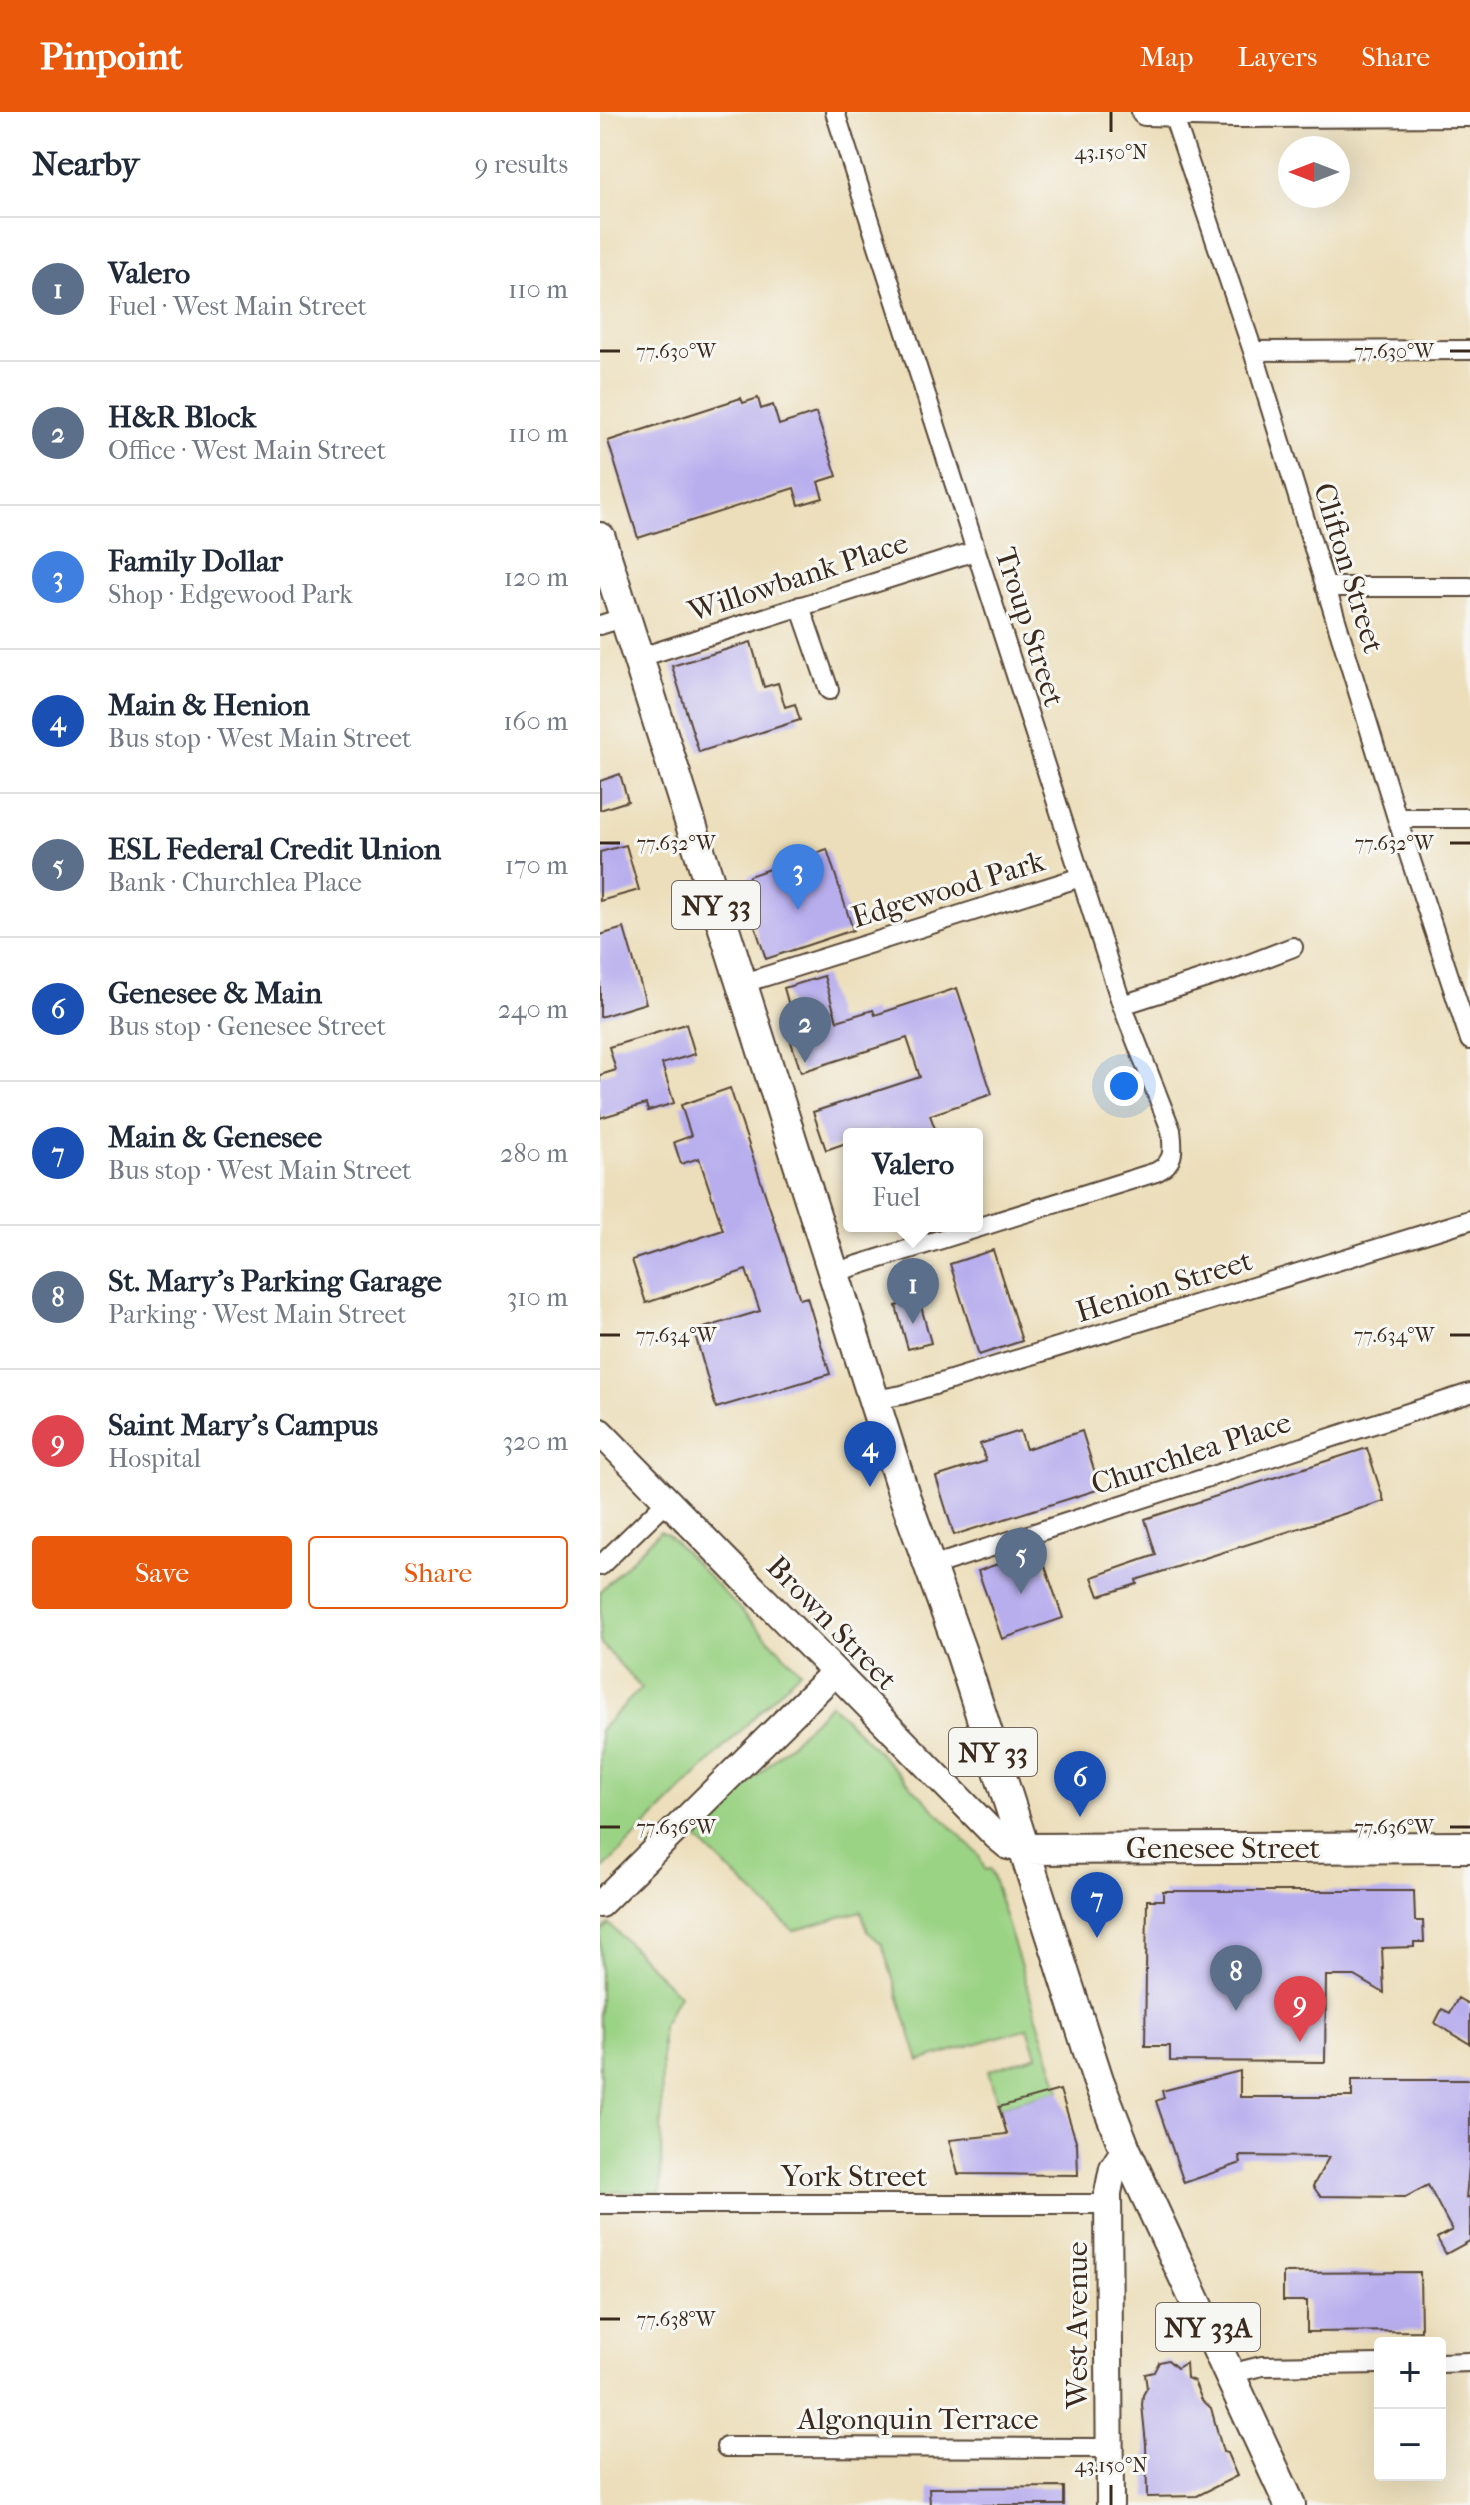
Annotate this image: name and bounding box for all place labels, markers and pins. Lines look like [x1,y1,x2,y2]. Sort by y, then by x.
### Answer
pin: 3 [772,844,824,910]
pin: 2 [779,997,831,1063]
pin: 1 [887,1258,939,1324]
pin: 4 [844,1421,896,1487]
pin: 5 [995,1528,1047,1594]
pin: 6 [1054,1751,1106,1817]
pin: 7 [1071,1872,1123,1938]
pin: 8 [1210,1945,1262,2011]
pin: 9 [1274,1976,1326,2042]

